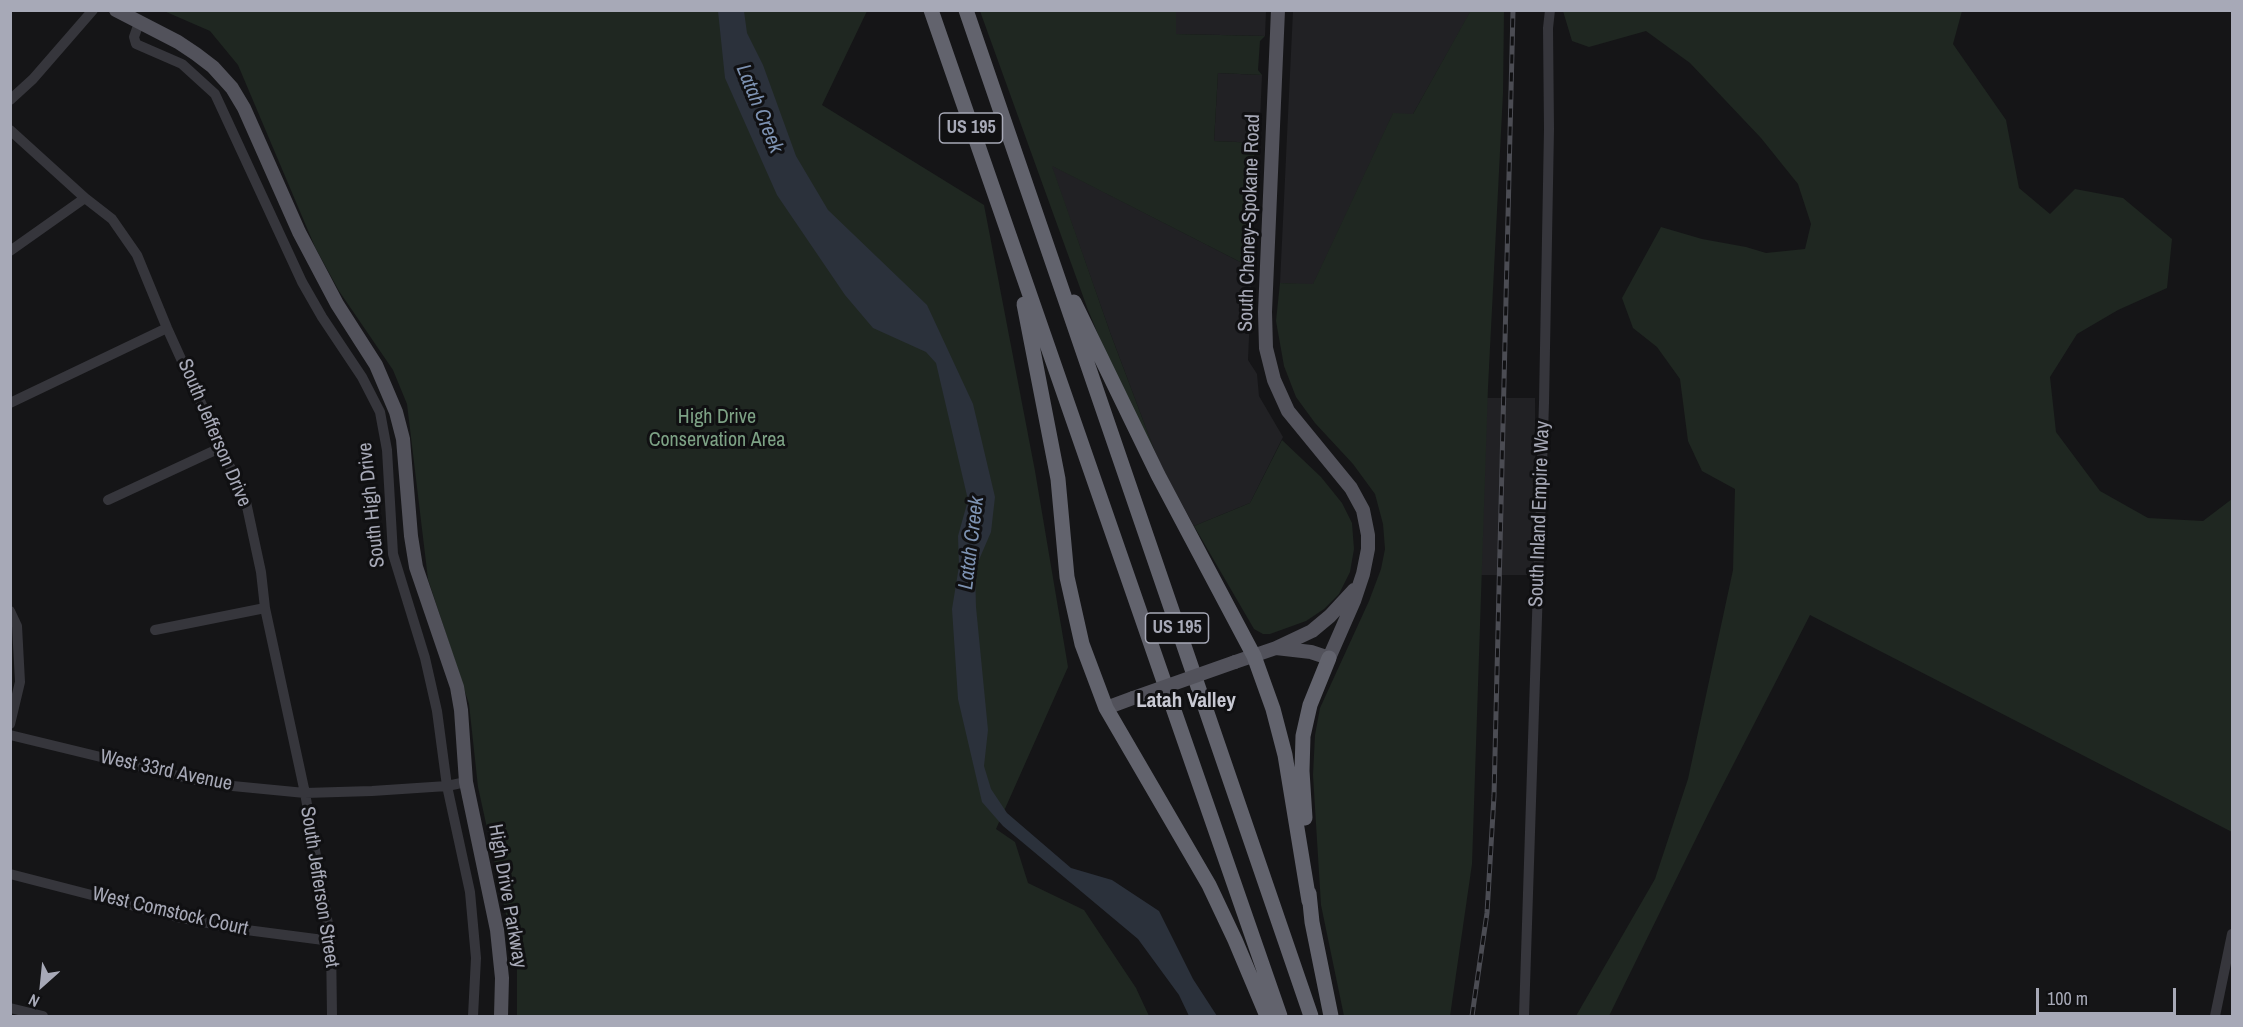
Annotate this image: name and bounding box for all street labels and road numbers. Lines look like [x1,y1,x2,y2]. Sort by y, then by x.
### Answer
road number: US 195 [940,113,1002,143]
street label: South Cheney-Spokane Road [1234,114,1266,332]
street label: South Jefferson Drive [172,355,256,511]
street label: South Inland Empire Way [1525,420,1555,608]
street label: South High Drive [353,441,391,569]
road number: US 195 [1146,613,1208,643]
street label: West 33rd Avenue [98,745,234,797]
street label: South Jefferson Street [294,805,344,969]
street label: High Drive Parkway [483,822,531,970]
street label: West Comstock Court [90,882,250,942]

